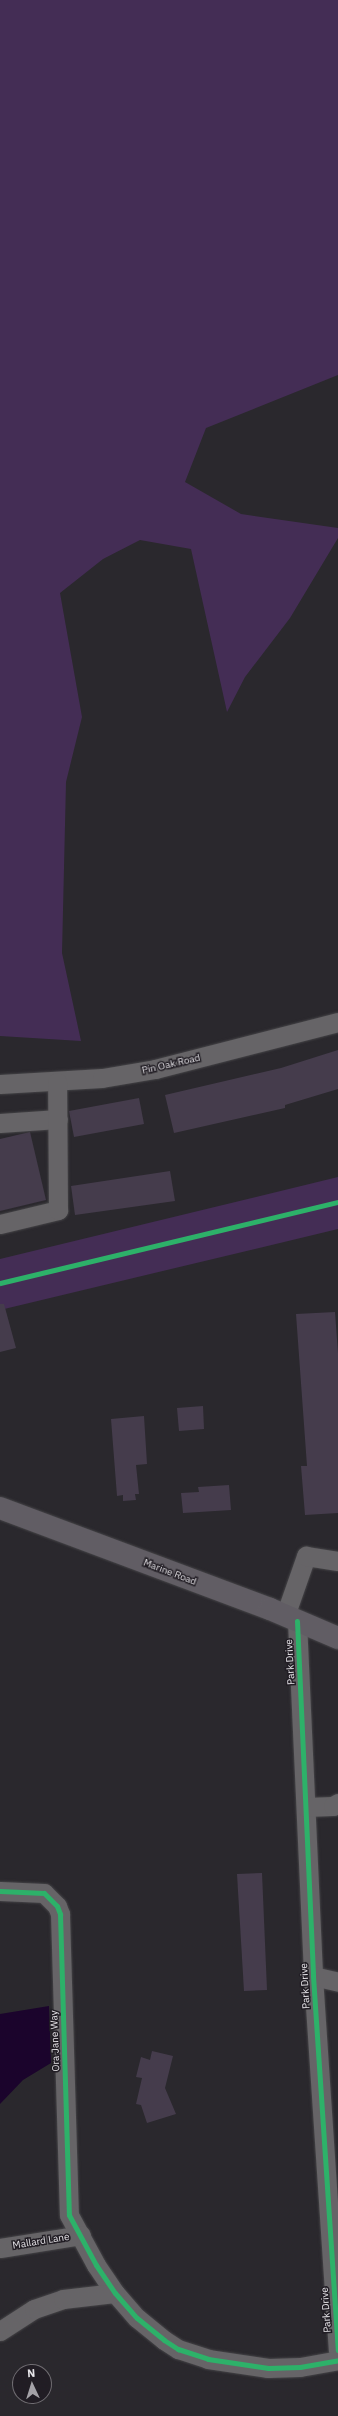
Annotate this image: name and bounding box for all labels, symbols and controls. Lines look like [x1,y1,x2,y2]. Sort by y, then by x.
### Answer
street label: Pin Oak Road [141,1051,201,1077]
street label: Marine Road [142,1556,198,1588]
street label: Park Drive [283,1639,297,1685]
street label: Park Drive [298,1963,312,2009]
street label: Ora Jane Way [48,2010,62,2072]
street label: Mallard Lane [12,2231,70,2251]
street label: Park Drive [318,2287,334,2333]
north arrow [12,2364,52,2404]
text: N [27,2366,36,2380]

